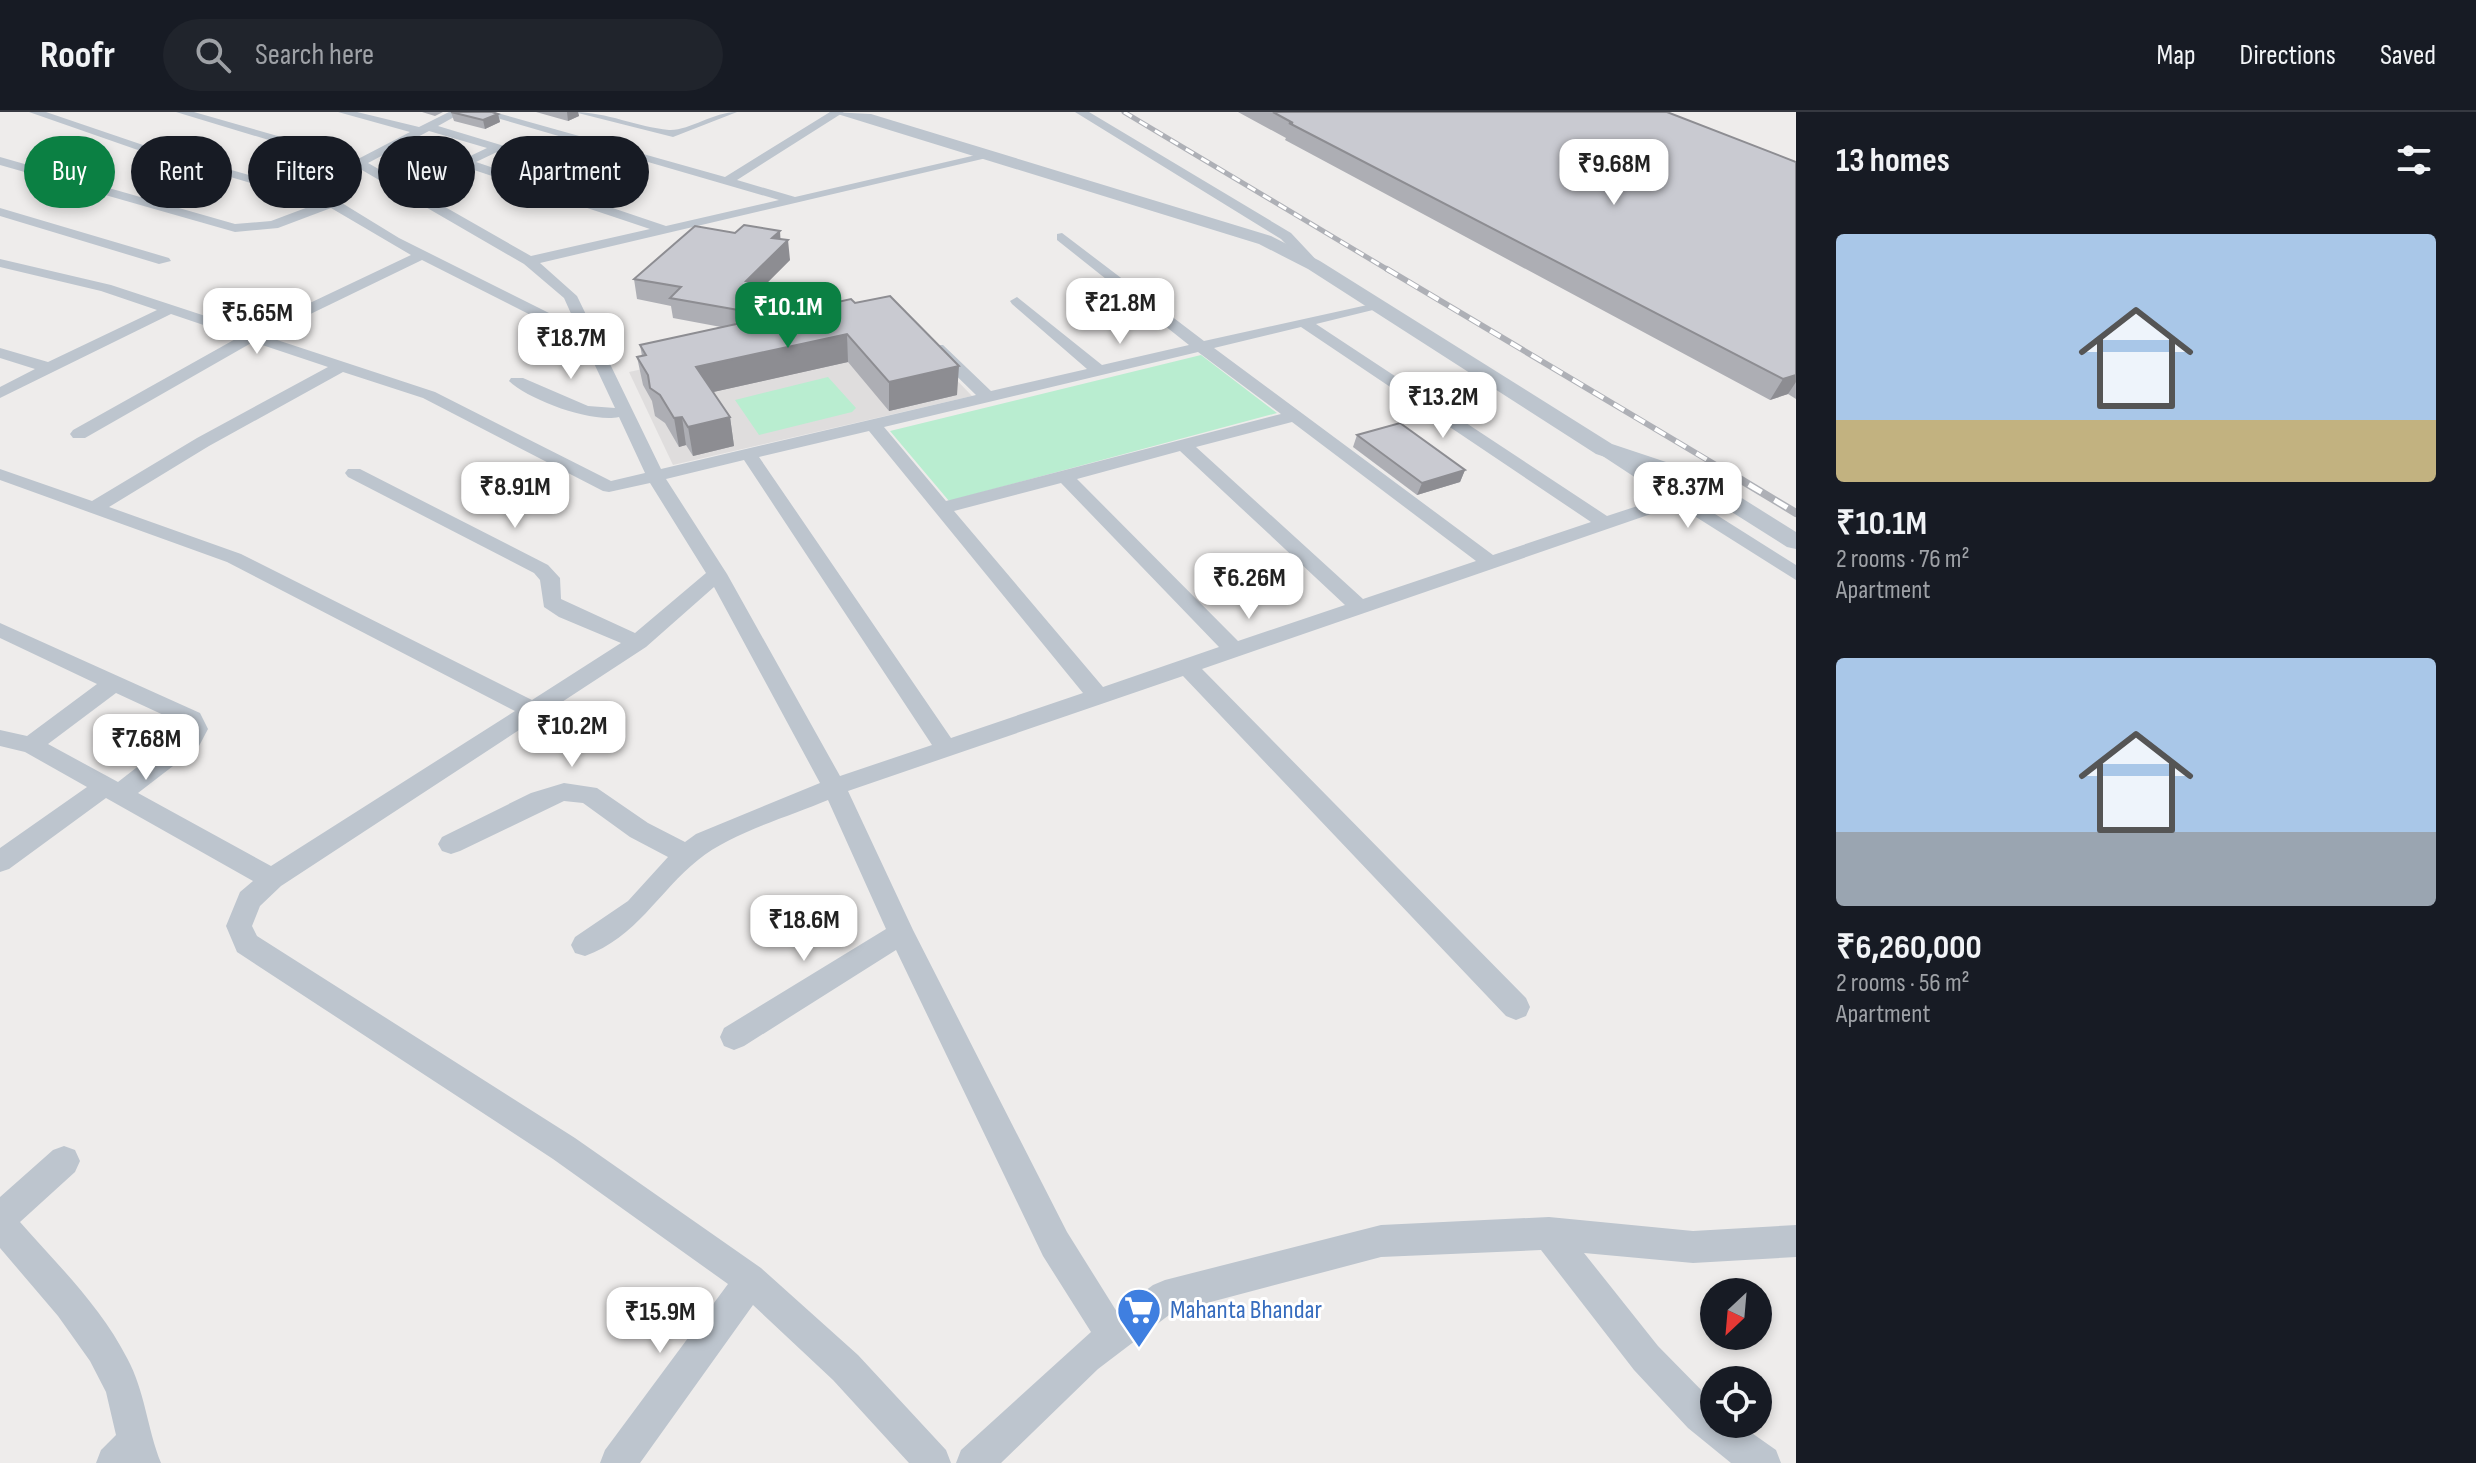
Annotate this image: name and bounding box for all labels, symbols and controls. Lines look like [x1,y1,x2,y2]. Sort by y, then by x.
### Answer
search box [163,19,723,91]
text: Roofr [40,33,115,78]
icon: search [191,33,235,77]
text: Search here [255,37,374,73]
text: Map [2157,39,2196,72]
text: Directions [2240,39,2336,72]
text: Saved [2380,39,2436,72]
chip: Buy [24,136,115,208]
chip: Rent [131,136,232,208]
chip: Filters [248,136,362,208]
chip: New [378,136,475,208]
chip: Apartment [491,136,649,208]
icon: filters [2392,138,2436,182]
pin: ₹9.68M [1549,139,1679,207]
text: 13 homes [1836,140,1950,181]
text: ₹9.68M [1577,149,1651,180]
pin: ₹21.8M [1055,278,1185,346]
pin: ₹10.1M [723,282,853,350]
icon: home [2064,286,2208,430]
pin: ₹5.65M [192,288,322,356]
text: ₹21.8M [1084,288,1156,319]
text: ₹10.1M [753,292,823,323]
text: ₹5.65M [221,298,293,329]
pin: ₹18.7M [506,313,636,381]
text: ₹18.7M [536,323,606,354]
pin: ₹13.2M [1378,372,1508,440]
text: ₹13.2M [1408,382,1478,413]
pin: ₹8.91M [450,462,580,530]
pin: ₹8.37M [1623,462,1753,530]
text: ₹8.91M [479,472,551,503]
text: ₹8.37M [1652,472,1724,503]
text: ₹10.1M [1836,503,1927,544]
text: 2 rooms · 76 m² [1836,544,1970,575]
pin: ₹6.26M [1184,553,1314,621]
text: ₹6.26M [1212,563,1286,594]
text: Apartment [1836,575,1930,606]
pin: ₹10.2M [507,701,637,769]
icon: home [2064,710,2208,854]
text: ₹10.2M [536,711,608,742]
pin: ₹7.68M [81,714,211,782]
text: ₹7.68M [111,724,181,755]
pin: ₹18.6M [739,895,869,963]
text: ₹18.6M [768,905,840,936]
text: ₹6,260,000 [1836,927,1982,968]
text: 2 rooms · 56 m² [1836,968,1970,999]
text: Apartment [1836,999,1930,1030]
north arrow [1700,1278,1772,1350]
map controls [1700,1278,1772,1438]
supermarket icon: Mahanta Bhandar [1115,1286,1163,1349]
pin: ₹15.9M [595,1287,725,1355]
place label: Mahanta Bhandar [1170,1295,1323,1326]
text: ₹15.9M [625,1297,695,1328]
button: locate [1700,1366,1772,1438]

